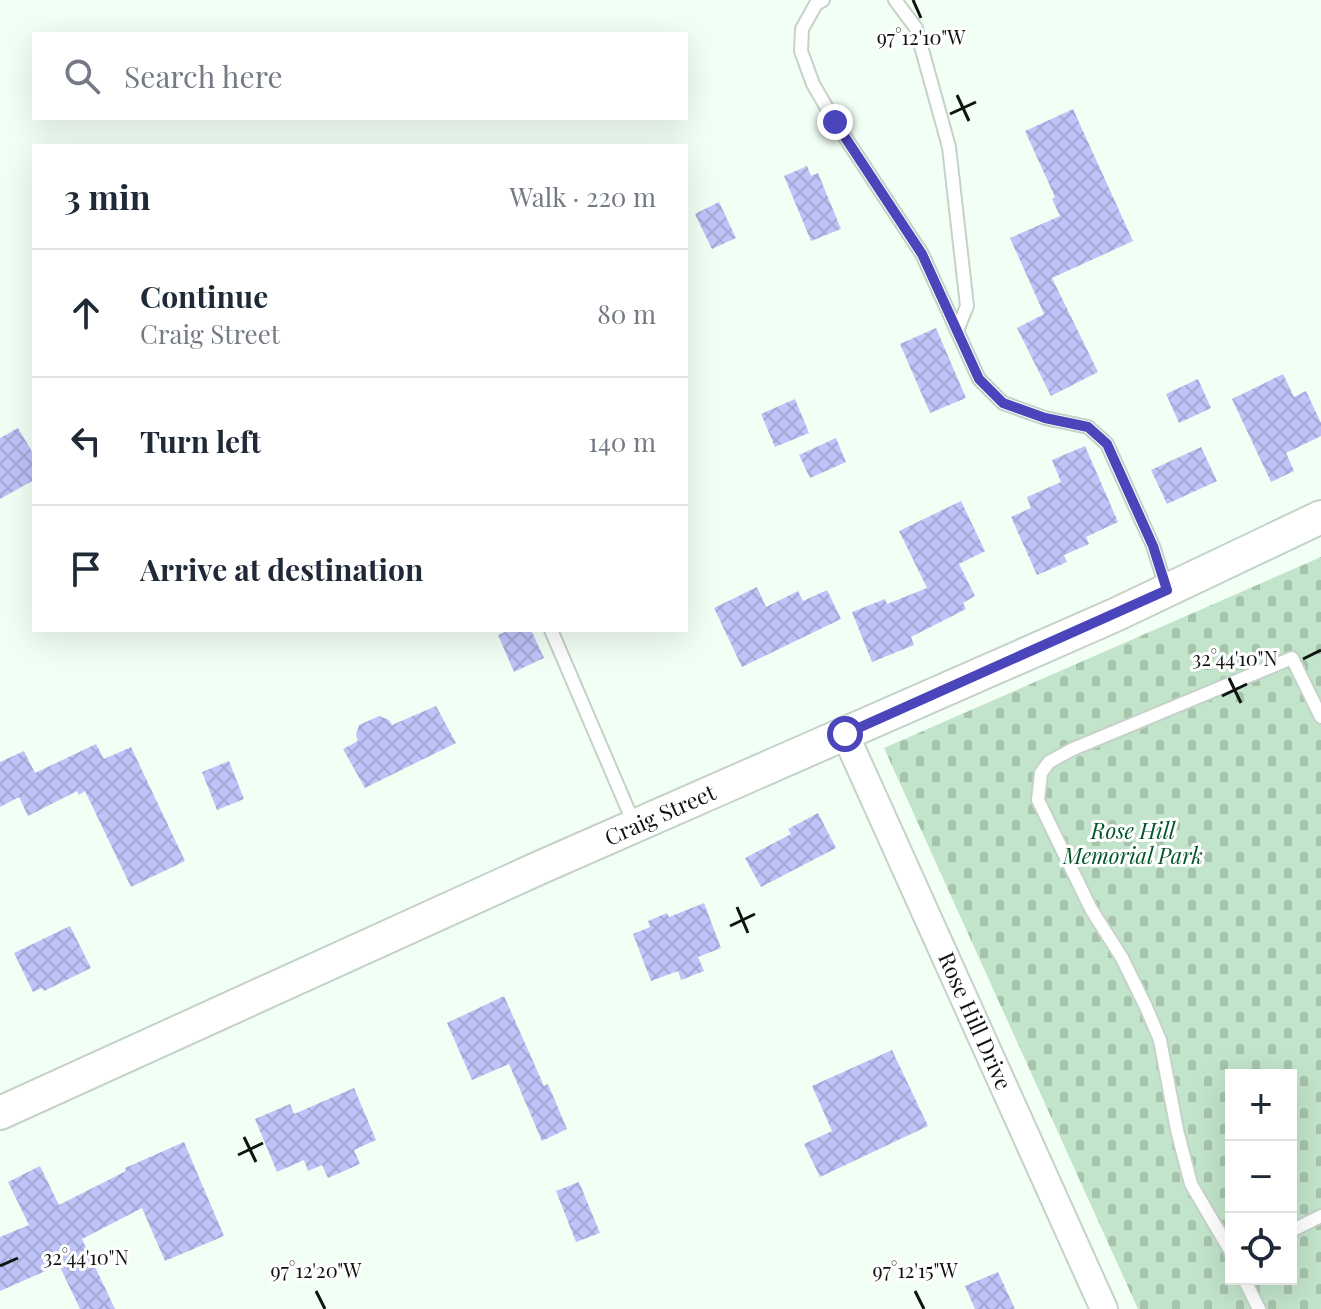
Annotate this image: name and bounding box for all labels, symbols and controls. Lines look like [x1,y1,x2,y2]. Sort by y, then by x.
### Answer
text: 97°12'10"W [877,23,966,50]
search box [32,32,688,120]
icon: search [60,54,104,98]
text: Search here [124,56,283,96]
route end [817,104,853,140]
text: 3 min [64,173,151,219]
text: Walk · 220 m [510,179,656,214]
text: Continue [140,276,268,316]
icon: ahead [64,291,108,335]
text: 80 m [597,296,656,331]
text: Craig Street [140,316,280,351]
icon: left [64,419,108,463]
text: Turn left [140,421,261,461]
text: 140 m [588,424,656,459]
icon: arrive [64,547,108,591]
text: Arrive at destination [140,549,423,589]
text: 32°44'10"N [1192,644,1278,671]
route start [827,716,863,752]
street label: Craig Street [599,776,721,852]
park label: Rose Hill Memorial Park [1062,815,1203,870]
street label: Rose Hill Drive [932,947,1020,1094]
map controls [1225,1069,1297,1285]
button: + [1225,1069,1297,1141]
button: − [1225,1141,1297,1213]
button: locate [1225,1213,1297,1285]
text: 32°44'10"N [43,1243,129,1270]
text: 97°12'20"W [271,1256,362,1283]
text: 97°12'15"W [872,1256,958,1283]

